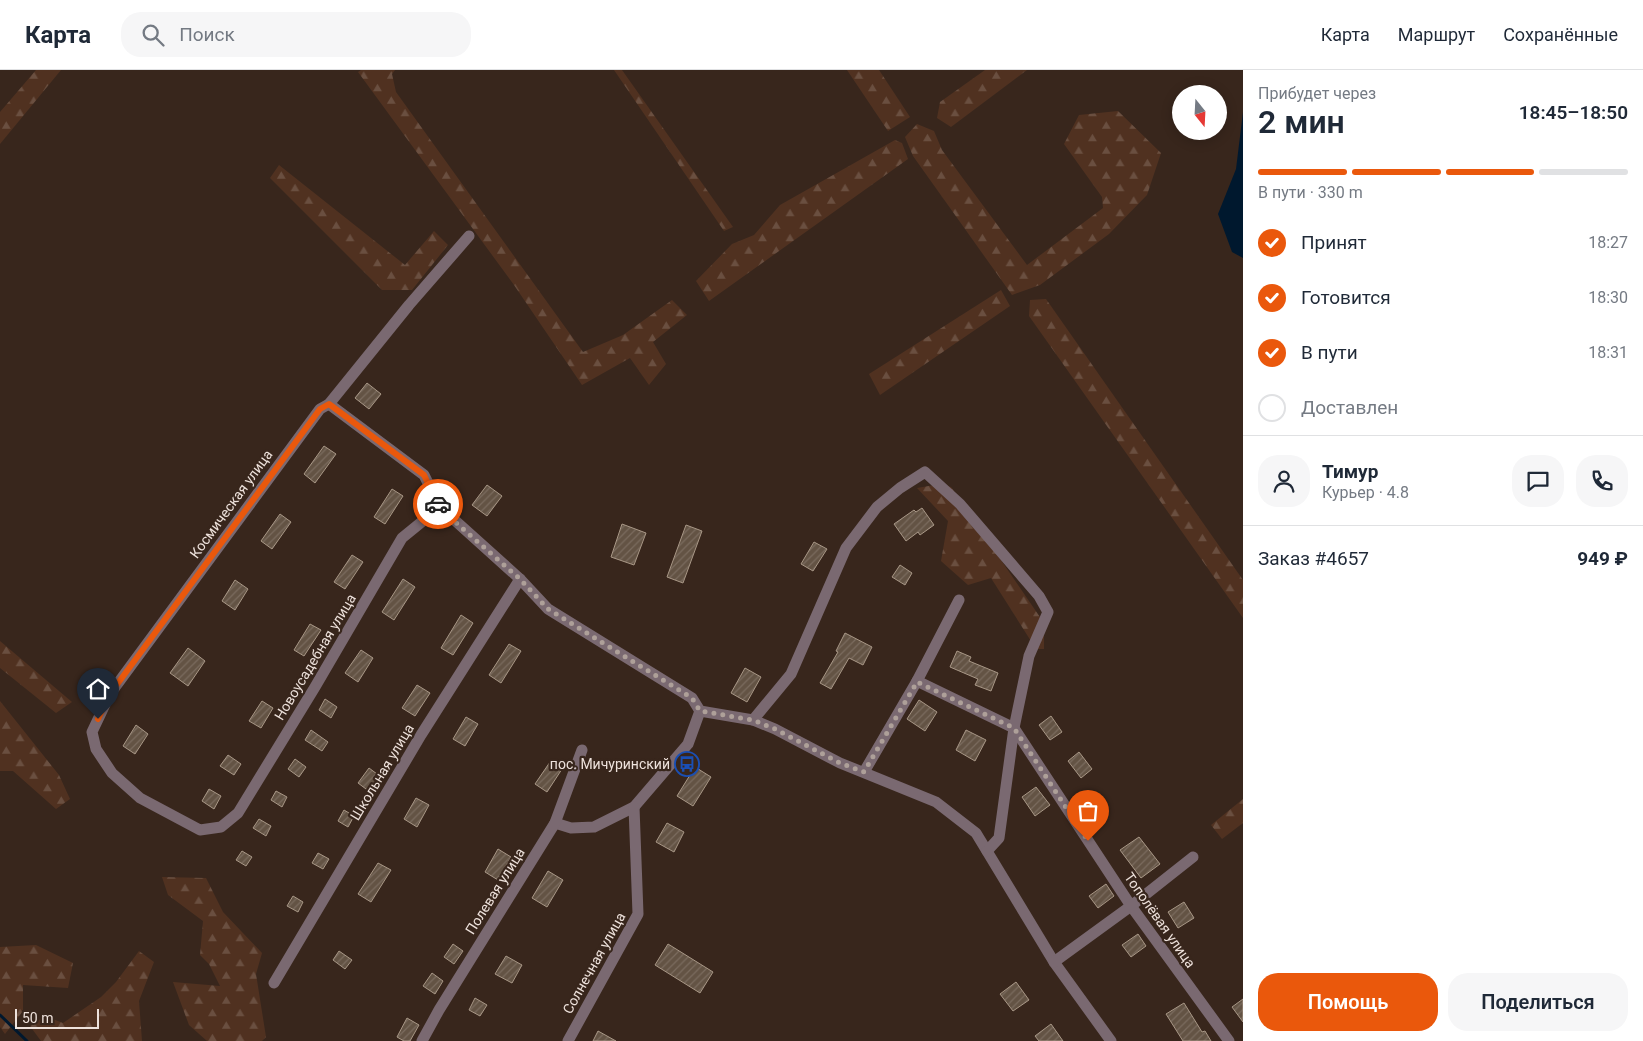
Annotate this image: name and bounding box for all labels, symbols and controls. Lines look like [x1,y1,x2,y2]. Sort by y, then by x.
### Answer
search box [121,12,471,57]
text: Карта [25,21,91,49]
icon: search [139,21,167,49]
text: Поиск [179,23,235,46]
text: Карта [1321,24,1370,45]
text: Маршрут [1398,24,1475,45]
text: Сохранённые [1503,24,1618,45]
text: Прибудет через [1258,84,1376,103]
north arrow [1172,85,1228,140]
map controls [1172,85,1227,140]
text: 18:45–18:50 [1519,101,1628,124]
text: 2 мин [1258,103,1345,141]
text: В пути · 330 m [1258,183,1363,202]
icon: check [1258,229,1286,257]
text: Принят [1301,231,1367,254]
text: 18:27 [1588,233,1628,252]
icon: check [1258,284,1286,312]
text: Готовится [1301,286,1391,309]
text: 18:30 [1588,288,1628,307]
icon: check [1258,339,1286,367]
text: В пути [1301,341,1358,364]
text: 18:31 [1588,343,1628,362]
text: Доставлен [1301,396,1398,419]
street label: Космическая улица [186,447,276,561]
button: person [1258,455,1310,507]
button: chat [1512,455,1564,507]
button: phone [1576,455,1628,507]
text: Тимур [1322,460,1378,483]
courier [413,479,463,529]
text: Курьер · 4.8 [1322,483,1409,502]
icon: car [424,490,452,518]
text: Заказ #4657 [1258,547,1369,570]
text: 949 ₽ [1577,547,1628,570]
street label: Новоусадебная улица [271,591,359,723]
pin [77,668,119,719]
icon: home [84,675,112,703]
street label: Школьная улица [347,721,417,823]
bus stop icon: пос. Мичуринский [674,751,700,777]
place label: пос. Мичуринский [550,756,670,772]
pin [1067,790,1109,841]
icon: bag [1074,797,1102,825]
street label: Полевая улица [462,845,528,937]
street label: Тополёвая улица [1121,869,1199,971]
street label: Солнечная улица [559,909,629,1017]
button: Помощь [1258,973,1438,1031]
button: Поделиться [1448,973,1628,1031]
scale bar [15,1006,99,1029]
text: 50 m [22,1010,54,1026]

